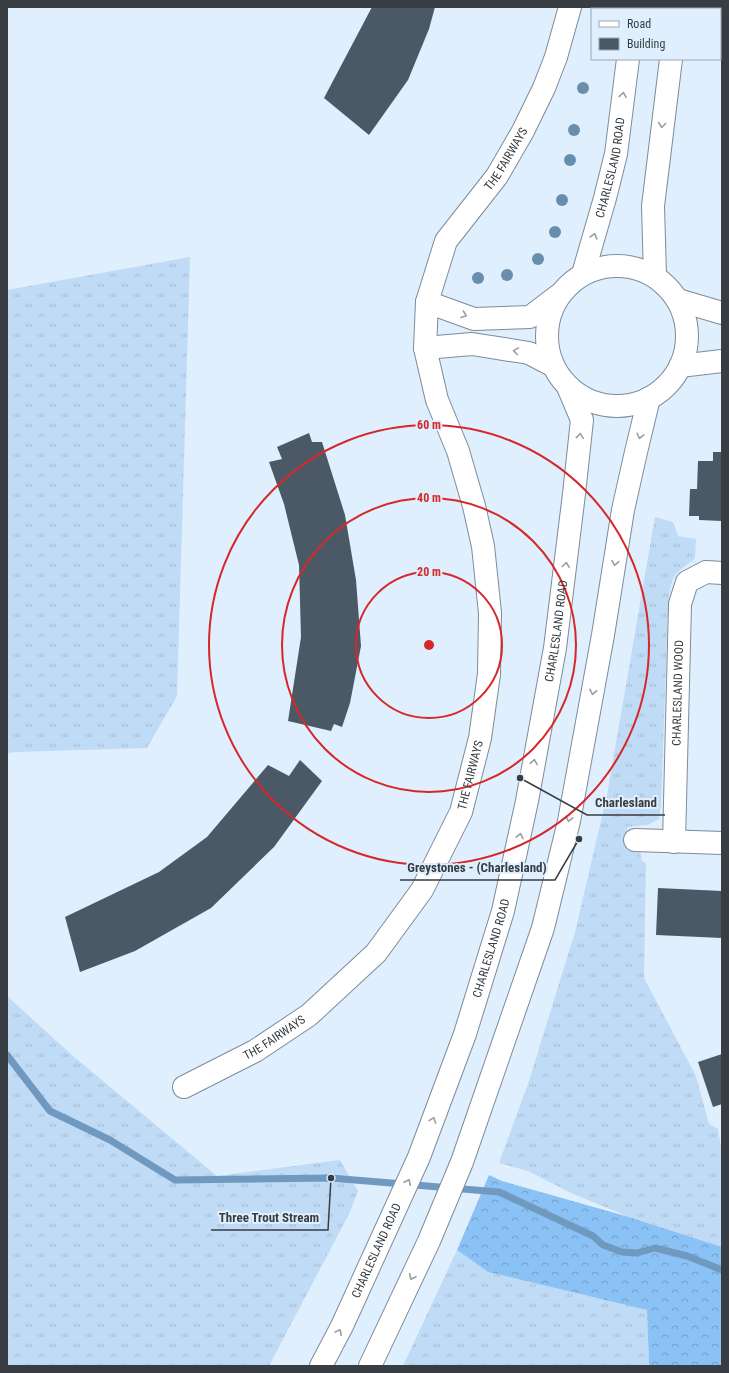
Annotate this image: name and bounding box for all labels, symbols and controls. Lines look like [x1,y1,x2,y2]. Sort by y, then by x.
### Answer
legend [591,8,721,60]
text: Road [627,17,651,31]
text: Building [627,37,665,51]
one-way arrow [618,92,627,98]
street label: CHARLESLAND ROAD [593,116,628,220]
one-way arrow [658,122,667,129]
street label: THE FAIRWAYS [481,125,531,193]
one-way arrow [589,233,598,240]
one-way arrow [460,311,467,319]
one-way arrow [513,347,519,356]
text: 60 m [417,418,441,432]
one-way arrow [575,433,584,439]
one-way arrow [636,433,644,439]
text: 40 m [417,491,441,505]
one-way arrow [611,560,619,567]
one-way arrow [561,562,570,568]
text: 20 m [417,565,441,579]
street label: CHARLESLAND ROAD [542,579,570,683]
centre of rings [422,638,436,652]
street label: CHARLESLAND WOOD [669,640,686,746]
one-way arrow [589,689,597,695]
street label: THE FAIRWAYS [455,739,486,811]
one-way arrow [530,759,538,765]
callout: Charlesland [587,790,665,815]
text: Charlesland [595,795,657,810]
one-way arrow [565,816,574,823]
one-way arrow [515,832,523,839]
callout: Greystones - (Charlesland) [400,855,555,880]
text: Greystones - (Charlesland) [407,860,547,875]
street label: CHARLESLAND ROAD [470,897,513,999]
street label: THE FAIRWAYS [241,1012,308,1063]
one-way arrow [428,1117,436,1124]
one-way arrow [403,1178,411,1186]
street label: CHARLESLAND ROAD [349,1201,404,1300]
callout: Three Trout Stream [211,1205,328,1230]
text: Three Trout Stream [219,1210,319,1225]
one-way arrow [409,1272,417,1280]
one-way arrow [334,1328,342,1336]

